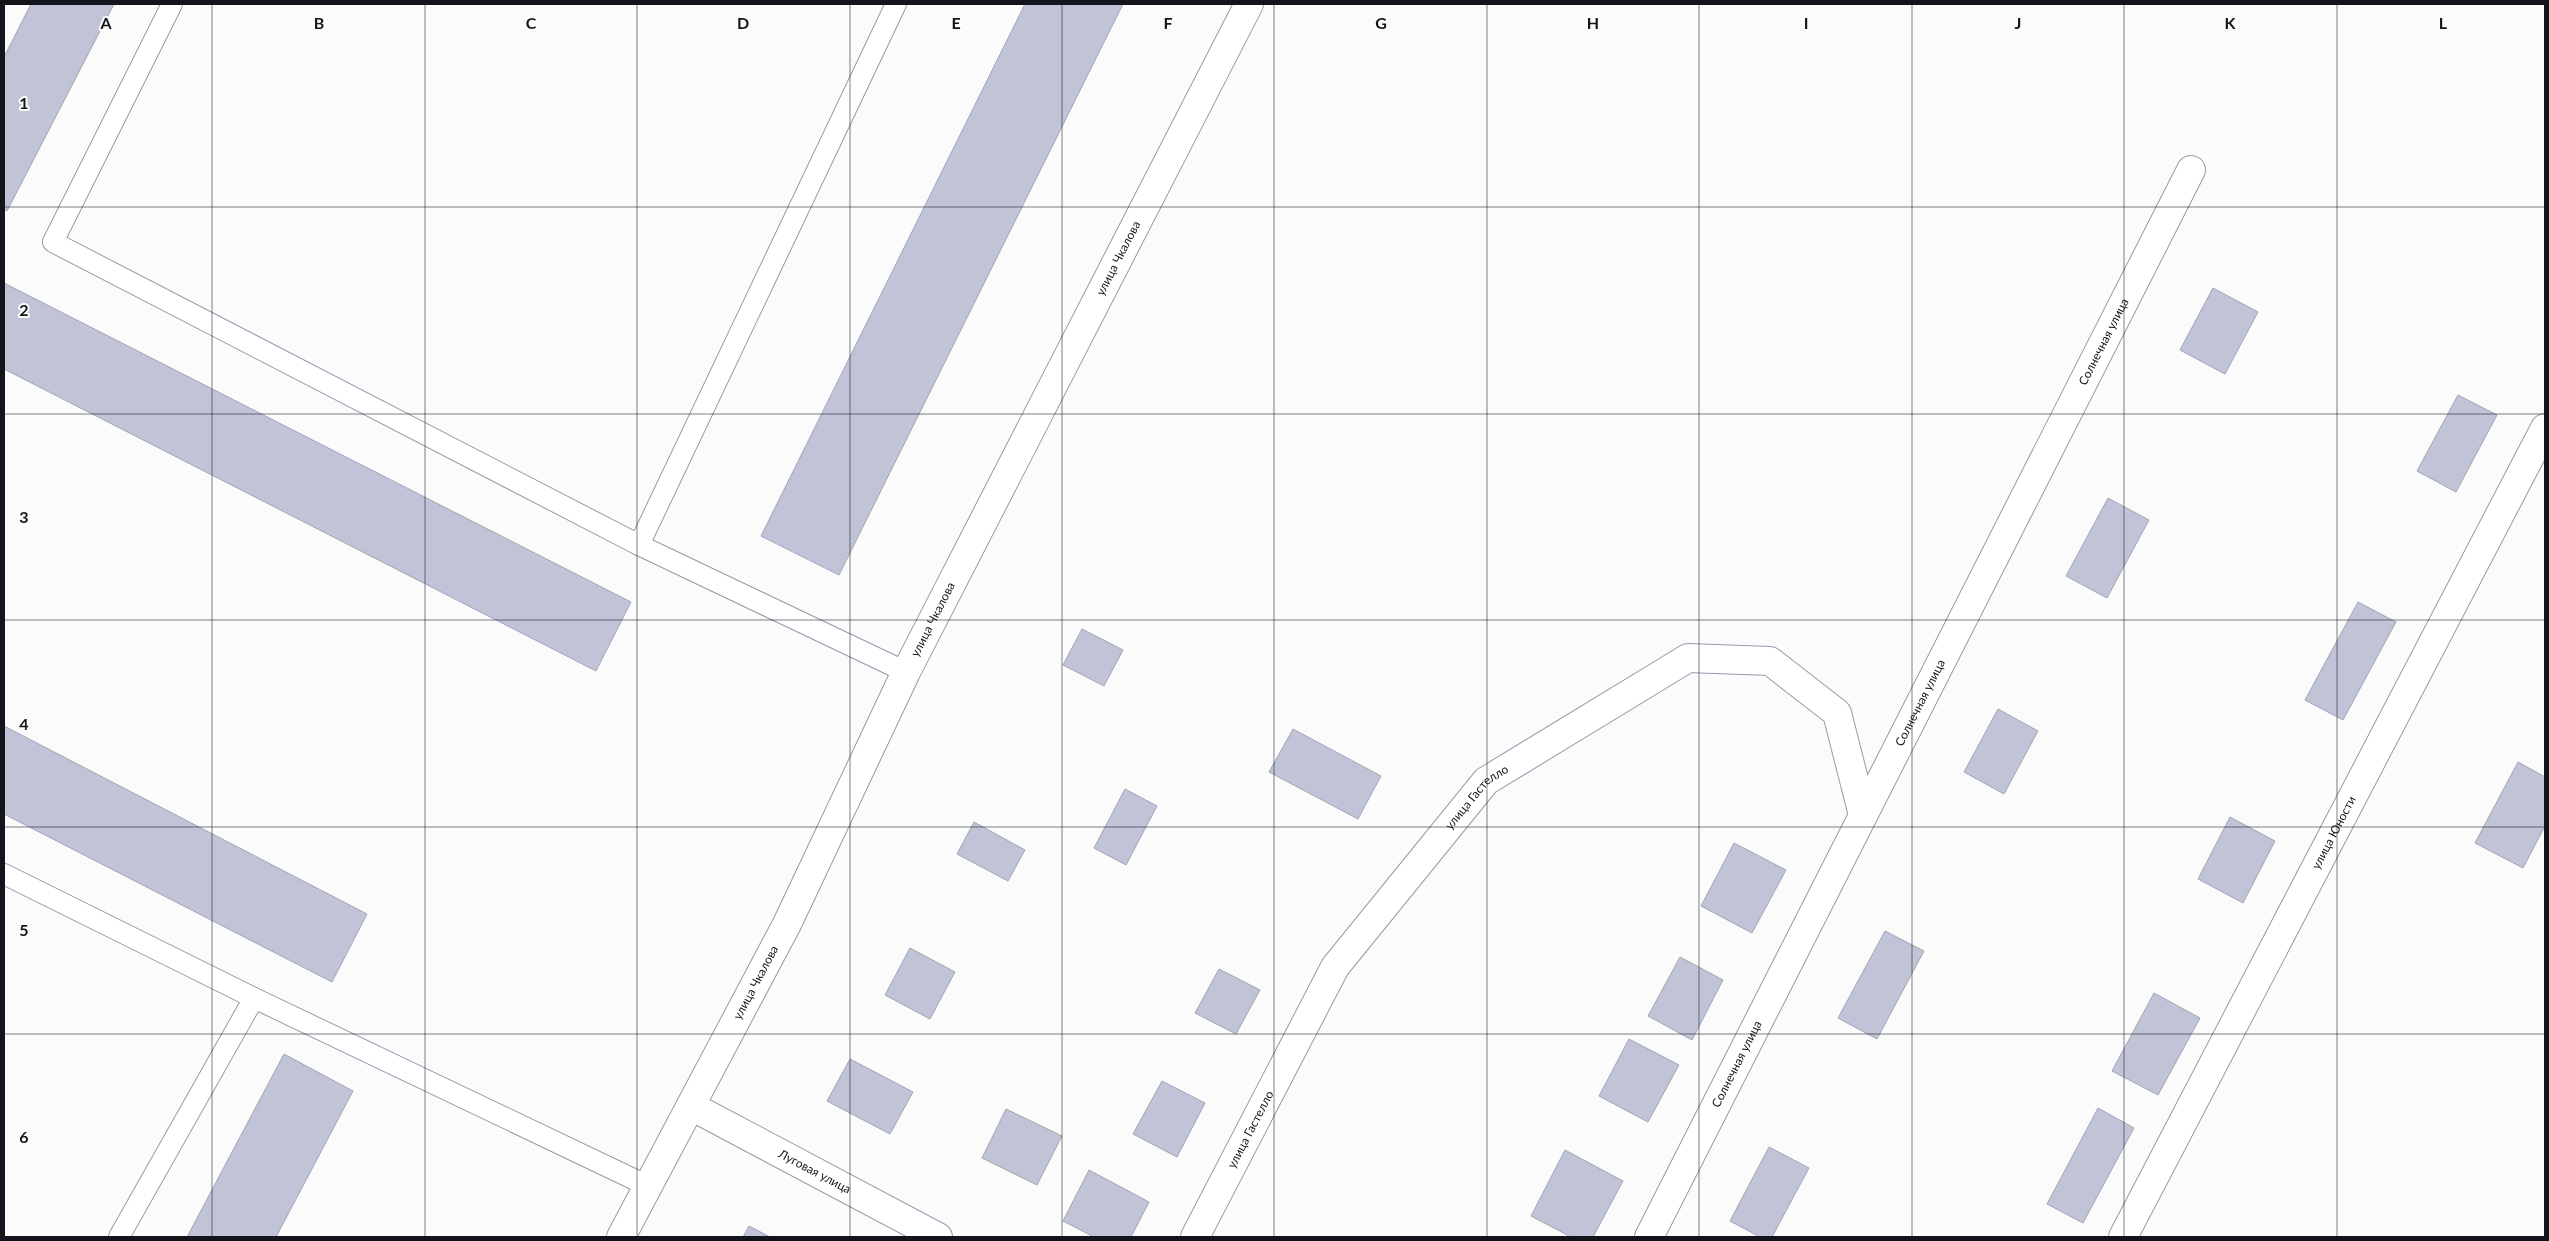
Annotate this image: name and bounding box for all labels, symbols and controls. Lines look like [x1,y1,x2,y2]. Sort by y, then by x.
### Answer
text: A [99,13,112,32]
text: B [314,13,324,32]
text: C [526,13,537,32]
text: D [737,13,749,32]
text: E [951,13,961,32]
text: F [1163,13,1173,32]
text: G [1375,13,1387,32]
text: H [1587,13,1599,32]
text: I [1804,13,1808,32]
text: J [2015,13,2021,32]
text: K [2225,13,2237,32]
text: L [2439,13,2448,32]
text: 1 [19,93,29,112]
street label: улица Чкалова [1093,218,1143,298]
street label: Солнечная улица [2075,296,2132,388]
text: 2 [19,300,29,319]
text: 3 [19,507,29,526]
street label: улица Чкалова [907,579,958,659]
street label: Солнечная улица [1892,657,1948,749]
text: 4 [19,714,29,733]
street label: улица Гастелло [1442,761,1511,832]
street label: улица Юности [2308,793,2359,872]
text: 5 [19,920,29,939]
street label: улица Чкалова [730,943,781,1022]
street label: Солнечная улица [1708,1018,1765,1110]
street label: улица Гастелло [1224,1088,1277,1171]
text: 6 [19,1127,29,1146]
street label: Луговая улица [775,1145,854,1197]

